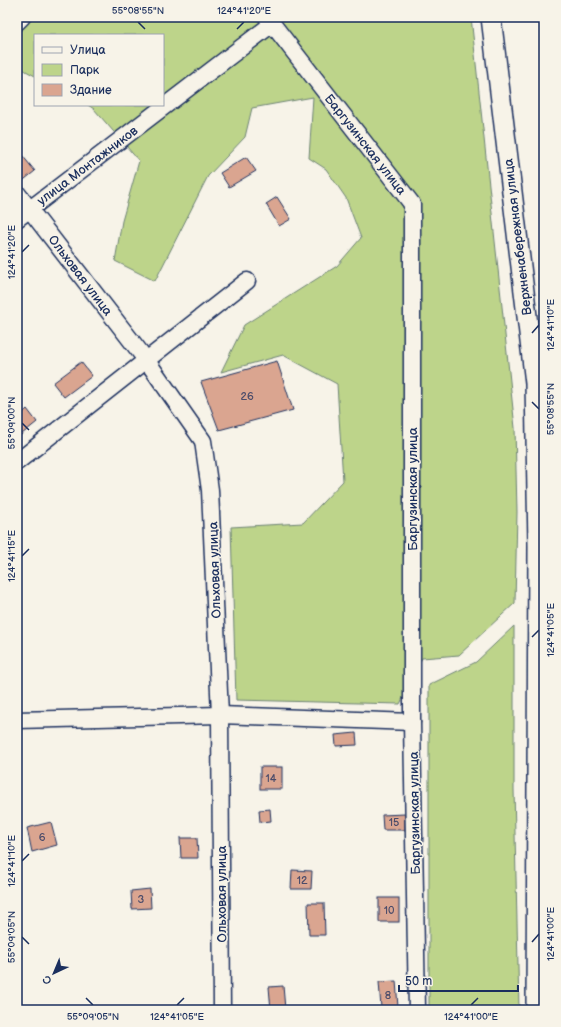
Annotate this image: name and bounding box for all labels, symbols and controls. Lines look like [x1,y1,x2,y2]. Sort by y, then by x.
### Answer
text: 55°08'55"N [112,5,164,17]
text: 124°41'20"E [217,5,272,17]
legend [34,34,164,106]
text: Улица [70,43,106,58]
text: Парк [70,63,100,78]
text: Здание [70,83,112,98]
street label: Баргузинская улица [321,91,410,198]
street label: улица Монтажников [34,123,141,209]
street label: Верхненабережная улица [500,157,536,316]
text: 124°41'20"E [6,224,18,279]
street label: Ольховая улица [45,232,116,319]
text: 124°41'10"E [545,298,557,351]
text: 55°08'55"N [545,383,557,435]
house number: 26 [240,390,254,403]
text: 55°09'00"N [6,397,18,449]
street label: Баргузинская улица [405,427,421,551]
street label: Ольховая улица [205,521,225,619]
text: 124°41'15"E [6,530,18,582]
text: 124°41'05"E [545,603,557,657]
street label: Баргузинская улица [406,751,424,875]
house number: 14 [266,772,277,785]
house number: 15 [389,816,399,829]
house number: 6 [39,831,46,844]
text: 124°41'10"E [6,834,18,887]
street label: Ольховая улица [214,845,230,942]
house number: 12 [297,874,308,887]
house number: 3 [138,893,145,906]
house number: 10 [384,904,395,917]
text: 124°41'00"E [545,906,557,961]
text: 55°09'05"N [6,911,18,963]
north arrow [34,953,74,993]
scale bar [399,967,518,993]
text: С [40,972,55,987]
text: 50 m [405,974,432,989]
house number: 8 [385,989,391,1002]
text: 55°09'05"N [67,1011,119,1023]
text: 124°41'05"E [150,1011,204,1023]
text: 124°41'00"E [444,1011,499,1023]

